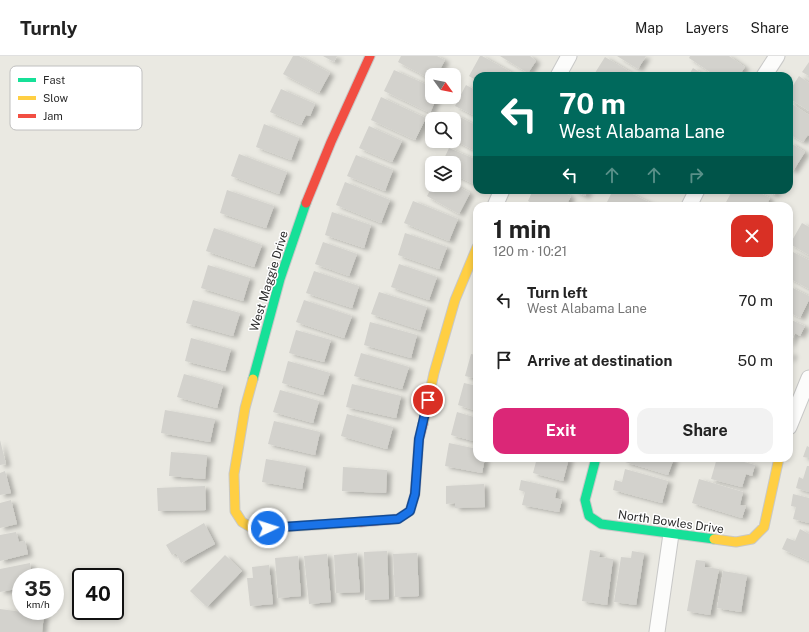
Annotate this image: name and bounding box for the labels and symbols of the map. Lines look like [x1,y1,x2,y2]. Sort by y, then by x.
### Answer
legend [10,66,142,130]
north arrow [425,68,461,104]
text: Fast [43,74,65,86]
text: Slow [43,92,69,104]
text: Jam [43,110,63,122]
street label: West Maggie Drive [247,229,291,333]
pin [411,383,445,417]
position arrow [247,507,289,549]
street label: North Bowles Drive [617,508,725,536]
speed limit sign: 40 [72,568,124,620]

